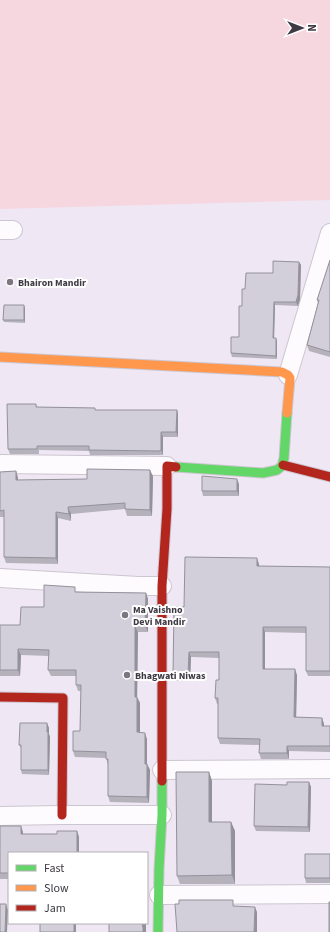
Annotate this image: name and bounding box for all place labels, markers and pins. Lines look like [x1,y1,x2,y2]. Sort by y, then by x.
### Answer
place label: Bhairon Mandir [18,276,86,290]
marker: Bhairon Mandir [5,277,15,287]
place label: Ma Vaishno Devi Mandir [133,603,186,629]
marker: Ma Vaishno Devi Mandir [120,610,130,620]
place label: Bhagwati Niwas [135,669,206,683]
marker: Bhagwati Niwas [122,670,132,680]

